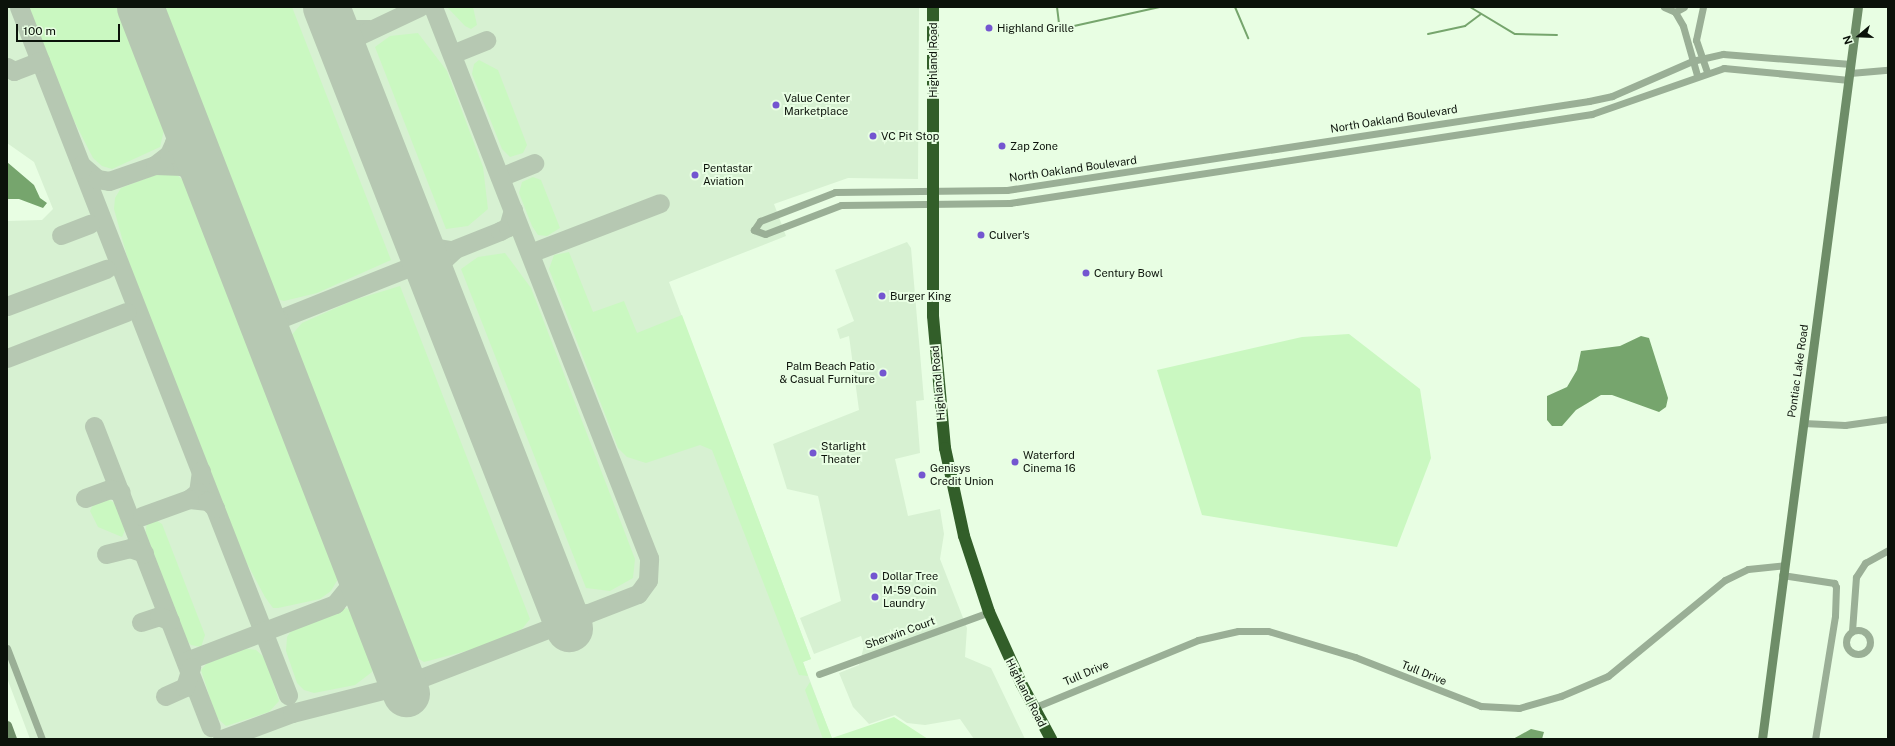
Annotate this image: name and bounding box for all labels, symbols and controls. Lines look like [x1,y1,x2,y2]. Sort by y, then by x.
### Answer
scale bar [18,16,122,42]
north arrow [1839,16,1879,56]
place label: Highland Grille [997,21,1074,35]
street label: Highland Road [926,22,940,98]
marker: Highland Grille [984,23,994,33]
text: 100 m [23,24,56,38]
text: N [1841,34,1855,46]
place label: Value Center Marketplace [784,92,850,118]
marker: Value Center Marketplace [771,100,781,110]
street label: North Oakland Boulevard [1329,102,1459,136]
place label: VC Pit Stop [881,129,939,143]
marker: VC Pit Stop [868,131,878,141]
place label: Zap Zone [1010,139,1058,153]
marker: Zap Zone [997,141,1007,151]
street label: North Oakland Boulevard [1008,154,1138,184]
place label: Pentastar Aviation [703,162,753,188]
marker: Pentastar Aviation [690,170,700,180]
place label: Culver's [989,228,1030,242]
marker: Culver's [976,230,986,240]
place label: Century Bowl [1094,266,1163,280]
marker: Century Bowl [1081,268,1091,278]
place label: Burger King [890,289,951,303]
marker: Burger King [877,291,887,301]
street label: Pontiac Lake Road [1785,323,1811,419]
street label: Highland Road [928,345,948,421]
place label: Palm Beach Patio & Casual Furniture [780,360,875,386]
marker: Palm Beach Patio & Casual Furniture [878,368,888,378]
place label: Starlight Theater [821,440,866,466]
marker: Starlight Theater [808,448,818,458]
place label: Waterford Cinema 16 [1023,449,1076,475]
marker: Waterford Cinema 16 [1010,457,1020,467]
place label: Genisys Credit Union [930,462,994,488]
marker: Genisys Credit Union [917,470,927,480]
place label: Dollar Tree [882,569,938,583]
marker: Dollar Tree [869,571,879,581]
place label: M-59 Coin Laundry [883,584,936,610]
marker: M-59 Coin Laundry [870,592,880,602]
street label: Sherwin Court [863,614,937,652]
street label: Highland Road [1003,656,1049,730]
street label: Tull Drive [1061,658,1111,688]
street label: Tull Drive [1399,658,1449,688]

